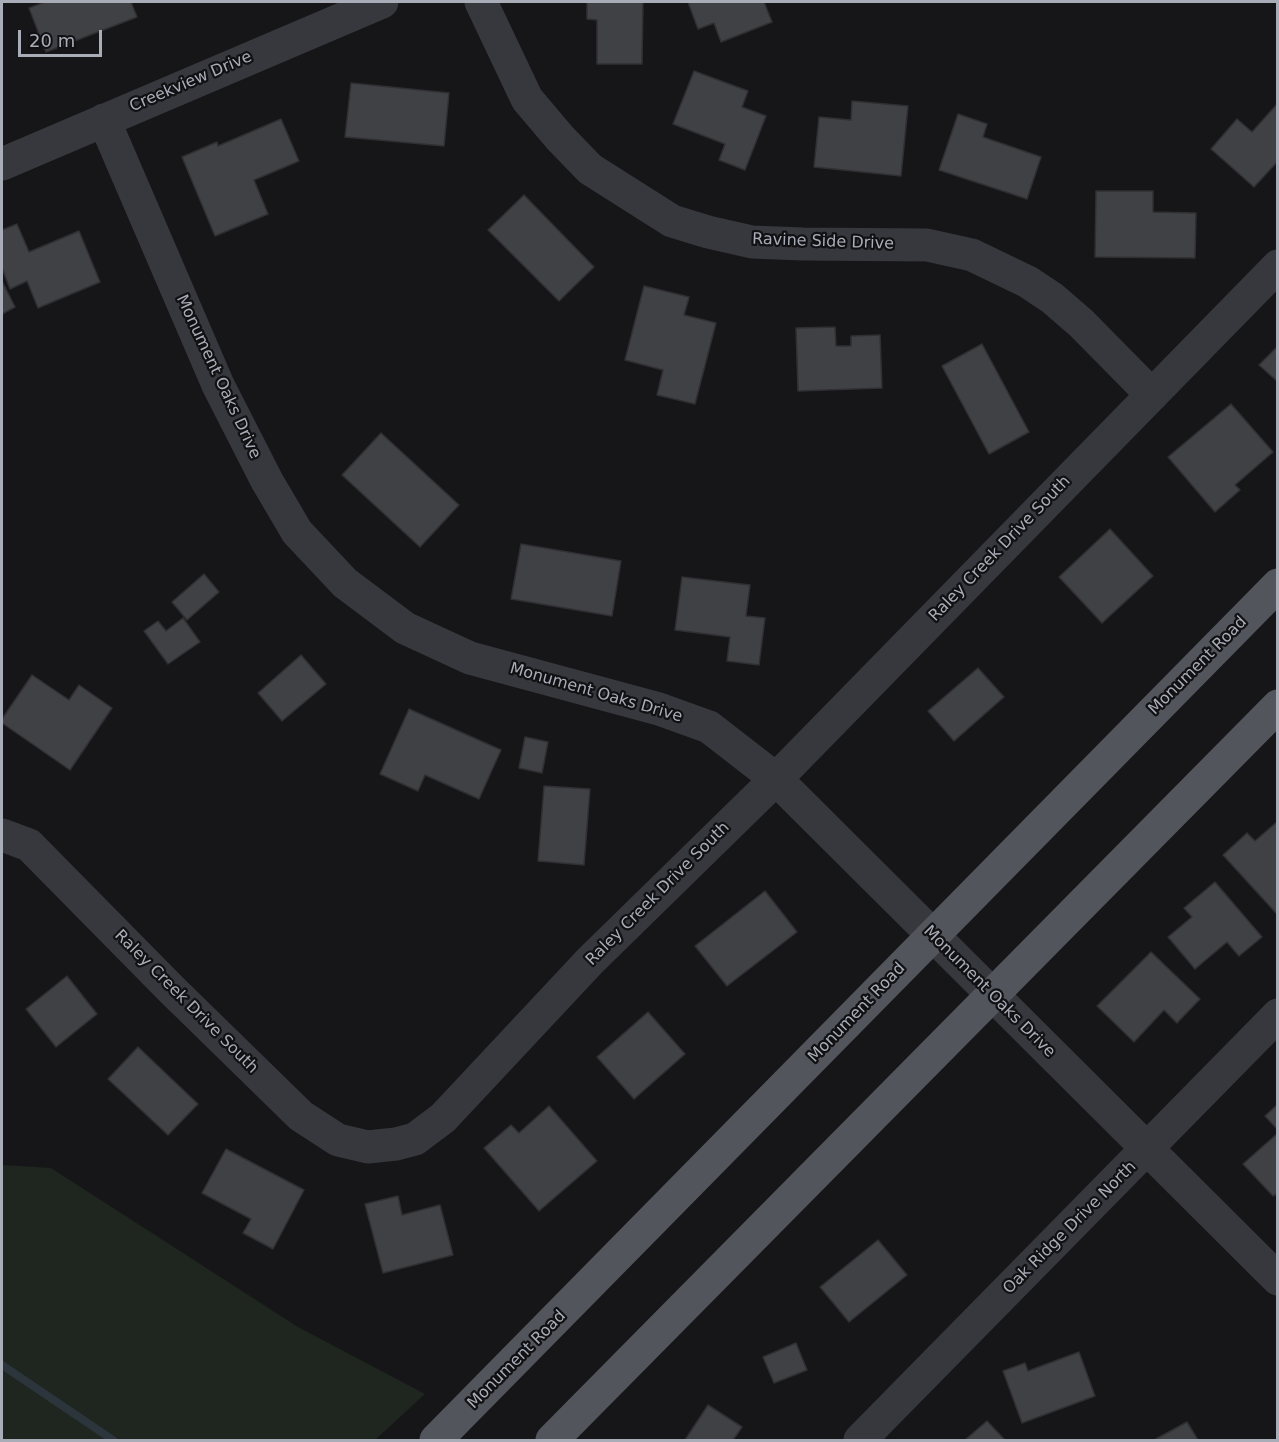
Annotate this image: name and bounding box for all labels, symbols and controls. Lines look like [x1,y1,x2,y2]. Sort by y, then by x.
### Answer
scale bar [21,18,105,56]
text: 20 m [29,30,75,51]
street label: Creekview Drive [127,48,255,116]
street label: Ravine Side Drive [752,230,894,254]
street label: Monument Oaks Drive [172,292,264,462]
street label: Raley Creek Drive South [925,472,1075,626]
street label: Monument Road [1145,613,1251,719]
street label: Monument Oaks Drive [508,659,684,727]
street label: Raley Creek Drive South [582,818,734,970]
street label: Monument Oaks Drive [919,922,1059,1062]
street label: Raley Creek Drive South [110,926,262,1078]
street label: Monument Road [805,959,909,1067]
street label: Oak Ridge Drive North [1000,1158,1140,1298]
street label: Monument Road [464,1307,570,1413]

